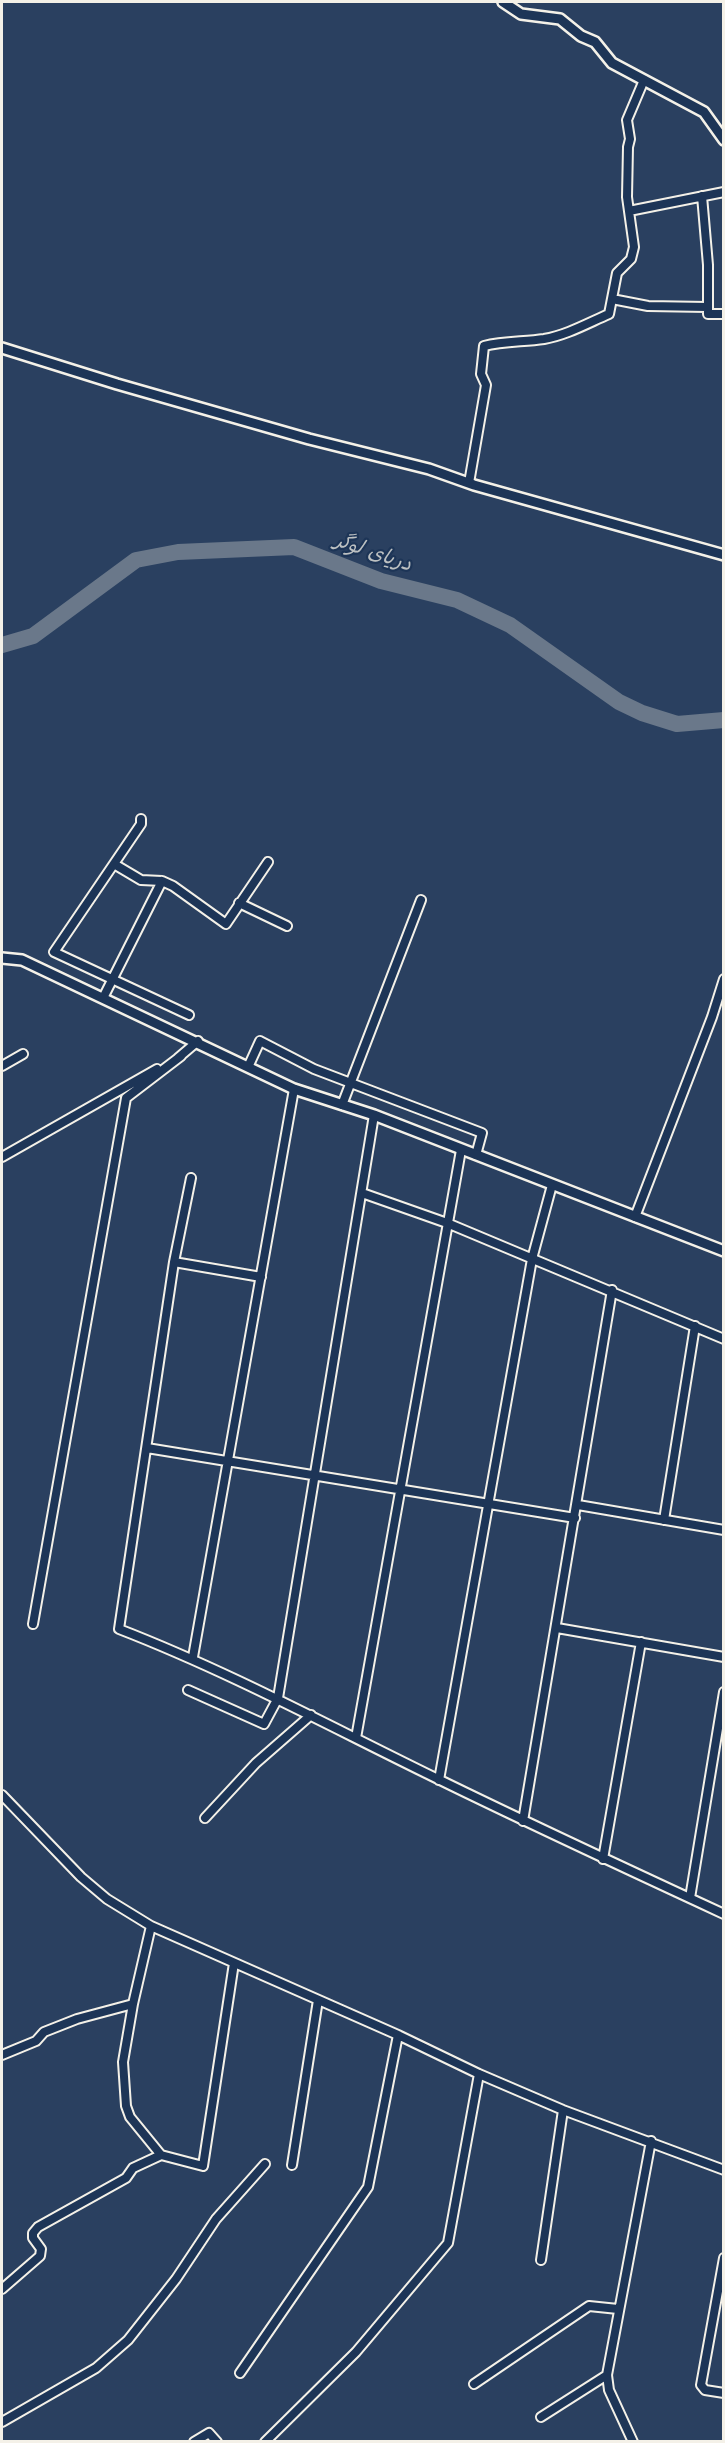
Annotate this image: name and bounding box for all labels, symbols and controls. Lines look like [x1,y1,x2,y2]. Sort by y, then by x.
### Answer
water label: دریای لوگر [331,529,415,577]

